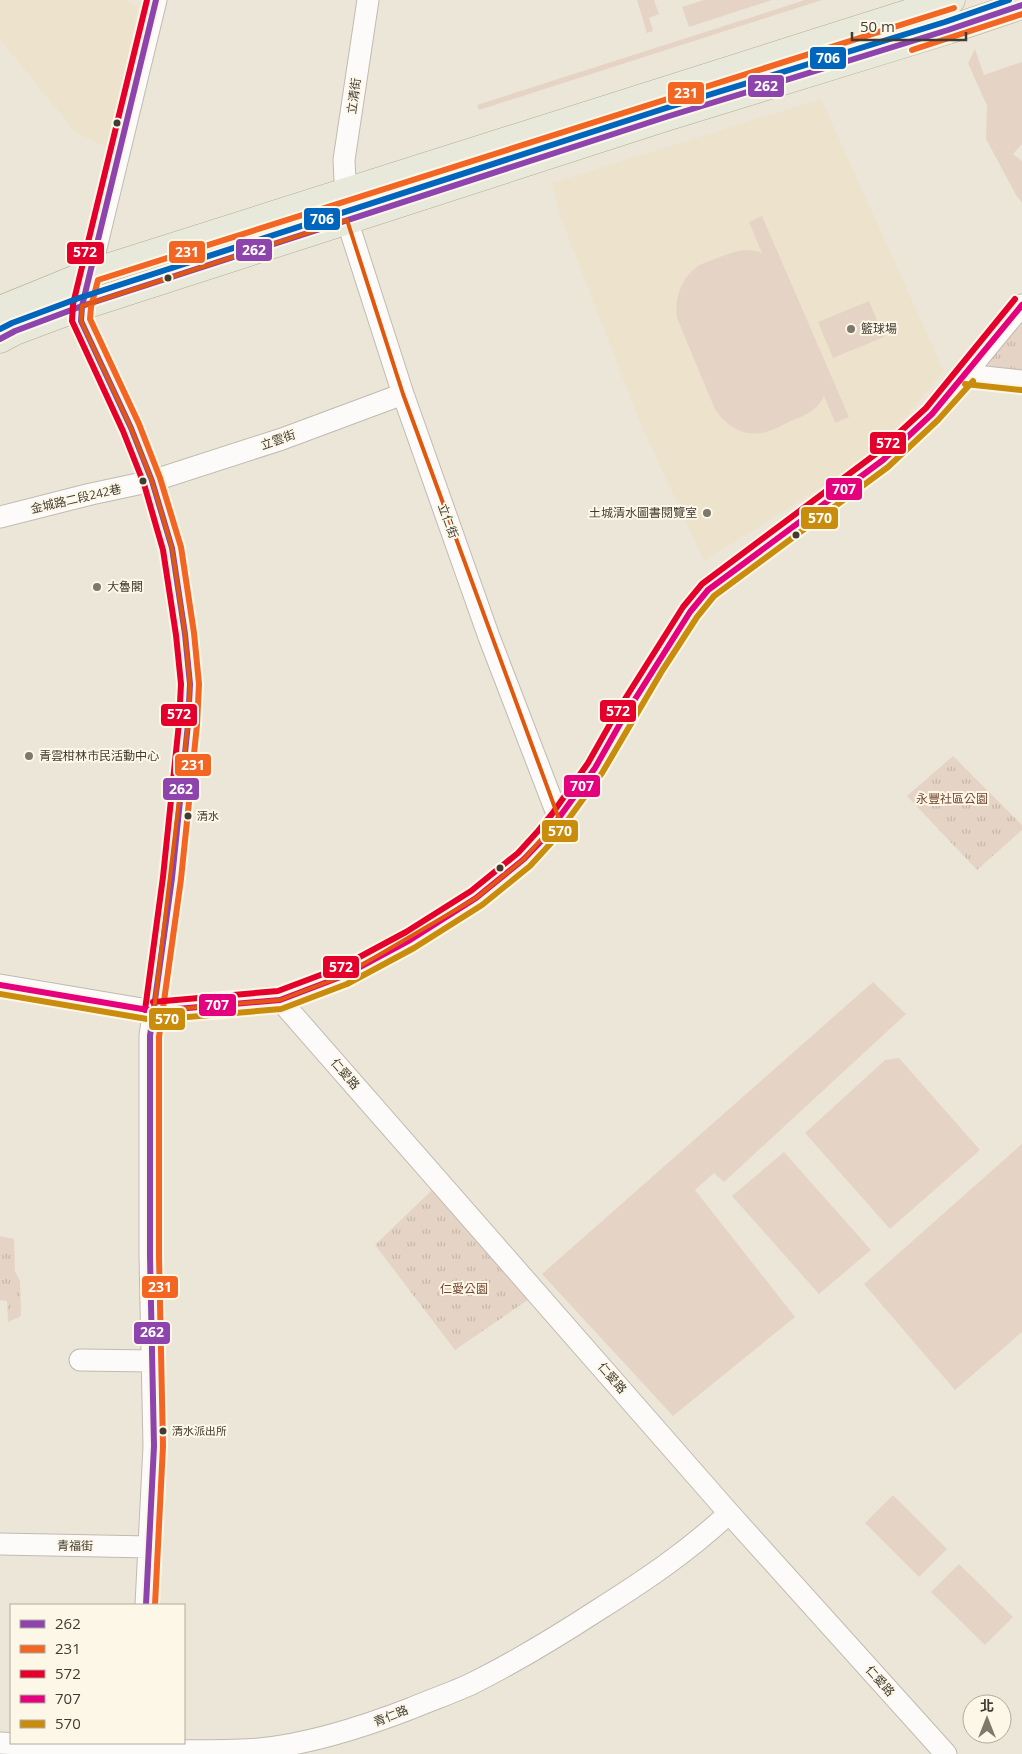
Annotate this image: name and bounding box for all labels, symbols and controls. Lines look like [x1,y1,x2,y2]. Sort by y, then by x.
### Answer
scale bar [852,10,966,42]
text: 50 m [860,16,895,36]
line badge: 706 [809,46,847,70]
text: 706 [816,48,840,67]
line badge: 262 [747,74,785,98]
text: 262 [754,76,778,95]
street label: 立清街 [343,77,364,115]
line badge: 231 [667,81,705,105]
text: 231 [674,83,698,102]
unlabelled marker [112,118,122,128]
line badge: 706 [303,207,341,231]
text: 706 [310,209,334,228]
line badge: 262 [235,238,273,262]
line badge: 231 [168,240,206,264]
text: 262 [242,240,266,259]
line badge: 572 [66,241,105,265]
text: 572 [73,242,97,261]
text: 231 [175,242,199,261]
unlabelled marker [163,273,173,283]
place label: 籃球場 [861,320,897,337]
marker: 籃球場 [845,323,857,335]
street label: 立雲街 [258,426,298,453]
line badge: 572 [869,431,907,455]
text: 572 [876,433,900,452]
unlabelled marker [138,476,148,486]
line badge: 707 [825,477,863,501]
text: 707 [832,479,856,498]
street label: 金城路二段242巷 [29,480,123,517]
street label: 立仁街 [434,501,463,541]
place label: 土城清水圖書閱覽室 [589,504,697,521]
line badge: 570 [800,506,839,530]
marker: 土城清水圖書閱覽室 [701,507,713,519]
text: 570 [808,508,832,527]
unlabelled marker [791,530,801,540]
place label: 大魯閣 [107,578,143,595]
marker: 大魯閣 [91,581,103,593]
line badge: 572 [599,699,637,723]
text: 572 [606,701,630,720]
line badge: 572 [160,703,198,727]
text: 572 [167,704,191,723]
place label: 青雲柑林市民活動中心 [39,747,159,764]
marker: 青雲柑林市民活動中心 [23,750,35,762]
line badge: 231 [174,753,212,777]
text: 231 [181,755,205,774]
line badge: 707 [563,774,601,798]
text: 707 [570,776,594,795]
line badge: 262 [162,777,200,801]
text: 262 [169,779,193,798]
park label: 永豐社區公園 [916,790,988,807]
place label: 清水 [197,808,219,823]
marker: 清水 [183,811,193,821]
line badge: 570 [541,819,579,843]
text: 570 [548,821,572,840]
unlabelled marker [495,863,505,873]
line badge: 572 [322,955,360,979]
text: 572 [329,957,353,976]
line badge: 707 [198,993,237,1017]
text: 707 [205,995,229,1014]
line badge: 570 [148,1007,186,1031]
text: 570 [155,1009,179,1028]
street label: 仁愛路 [327,1055,364,1093]
line badge: 231 [141,1275,179,1299]
text: 231 [148,1277,172,1296]
park label: 仁愛公園 [440,1280,488,1297]
line badge: 262 [133,1321,171,1345]
text: 262 [140,1322,164,1341]
street label: 仁愛路 [594,1359,631,1397]
place label: 清水派出所 [172,1423,227,1438]
marker: 清水派出所 [158,1426,168,1436]
street label: 青福街 [57,1537,93,1554]
legend [10,1604,185,1744]
text: 262 [55,1613,81,1633]
text: 231 [55,1638,81,1658]
street label: 仁愛路 [862,1662,899,1700]
text: 572 [55,1663,81,1683]
text: 707 [55,1688,81,1708]
north arrow [962,1694,1012,1744]
text: 北 [980,1696,994,1715]
street label: 青仁路 [371,1701,411,1730]
text: 570 [55,1713,81,1733]

